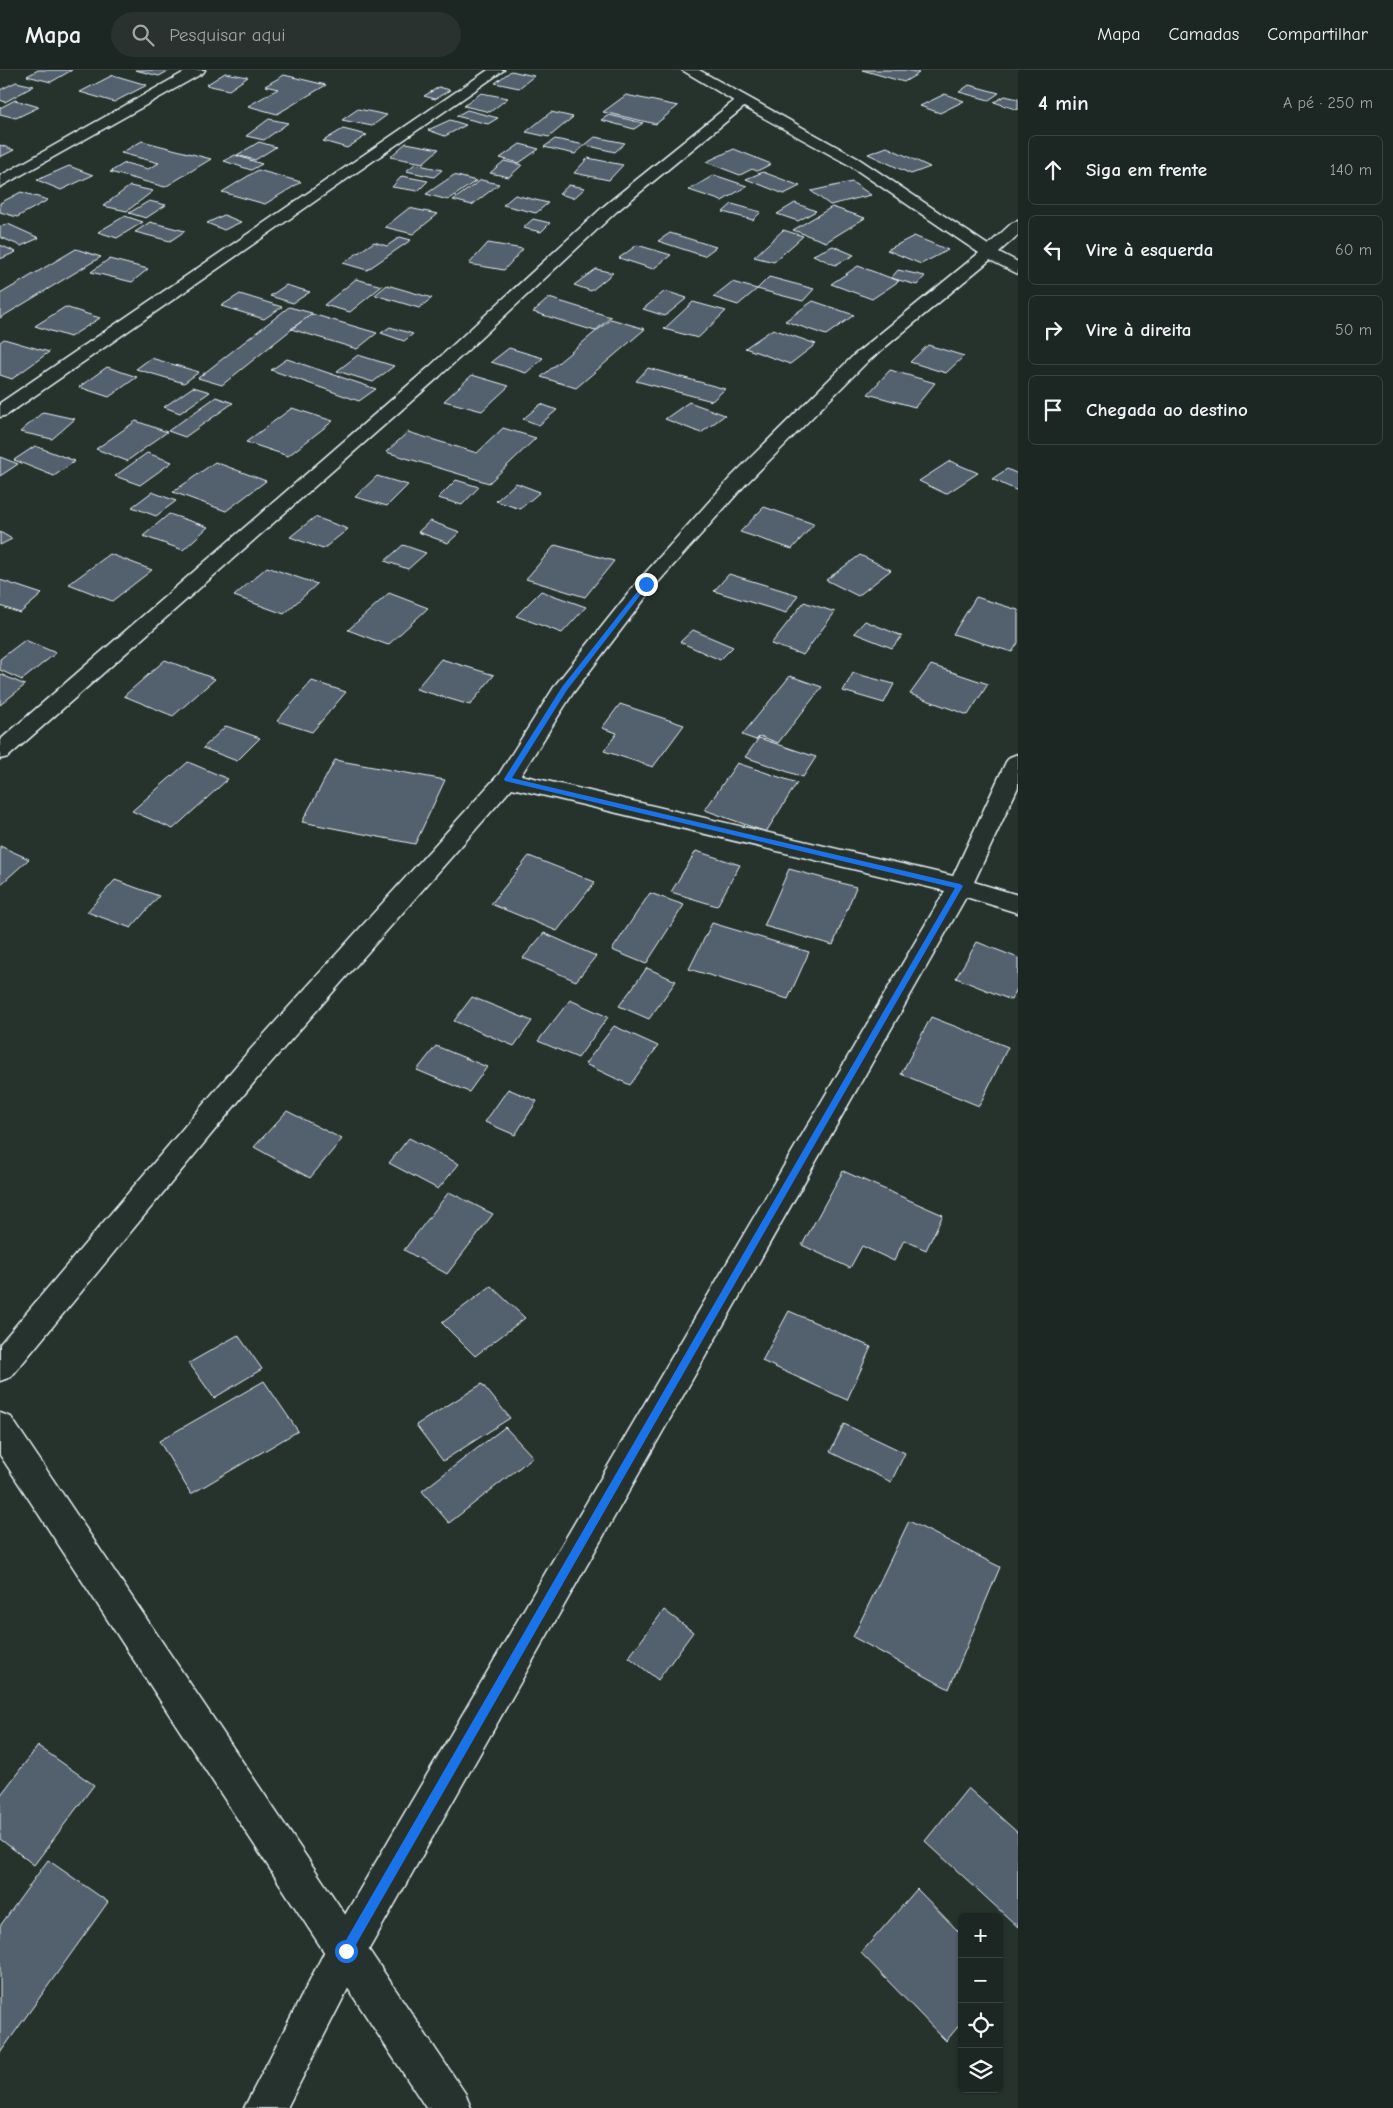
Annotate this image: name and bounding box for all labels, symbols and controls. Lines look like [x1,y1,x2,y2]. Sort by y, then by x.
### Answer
search box [111,12,461,57]
text: Mapa [25,21,81,49]
icon: search [129,21,157,49]
text: Pesquisar aqui [169,24,285,46]
text: Mapa [1097,24,1140,45]
text: Camadas [1168,24,1239,45]
text: Compartilhar [1267,24,1368,45]
text: 4 min [1038,91,1089,115]
text: A pé · 250 m [1283,94,1373,112]
icon: ahead [1039,156,1067,184]
text: Siga em frente [1086,159,1207,181]
text: 140 m [1330,161,1372,179]
icon: left [1039,236,1067,264]
text: Vire à esquerda [1086,239,1213,261]
text: 60 m [1335,241,1372,259]
icon: right [1039,316,1067,344]
text: Vire à direita [1086,319,1191,341]
text: 50 m [1335,321,1372,339]
icon: arrive [1039,396,1067,424]
text: Chegada ao destino [1086,399,1248,421]
route end [635,573,658,596]
map controls [958,1913,1003,2093]
button: + [958,1913,1003,1958]
route start [335,1940,358,1963]
button: − [958,1958,1003,2003]
button: locate [958,2003,1003,2048]
button: layers [958,2048,1003,2093]

